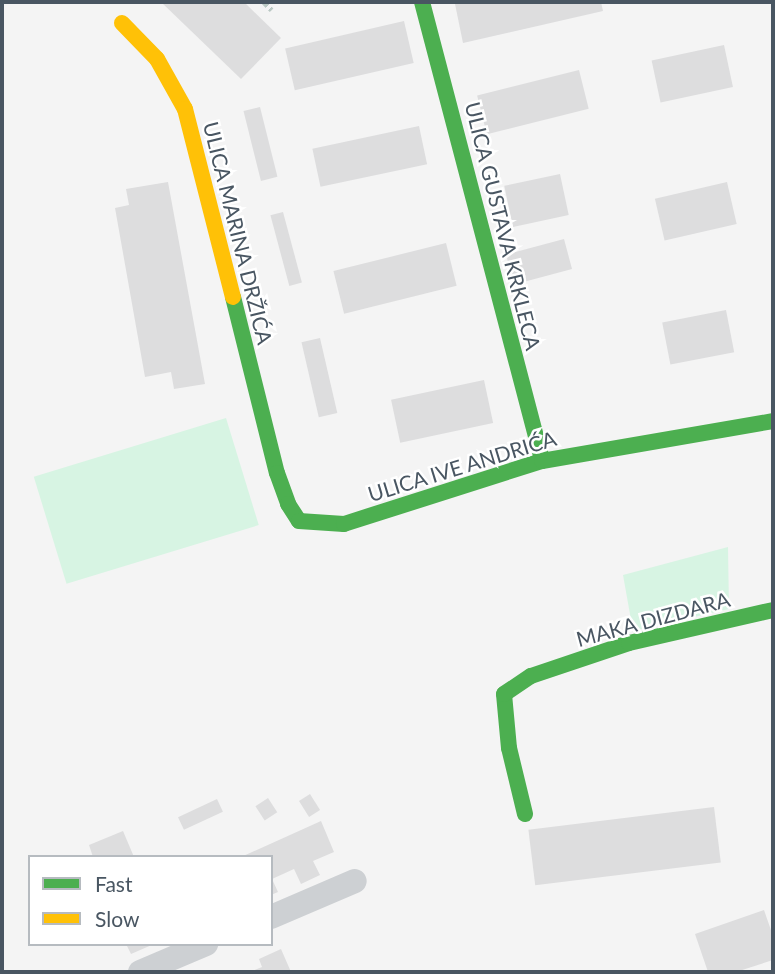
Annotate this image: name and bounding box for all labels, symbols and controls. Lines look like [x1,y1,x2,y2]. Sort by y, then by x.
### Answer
street label: ULICA GUSTAVA KRKLECA [460,99,546,353]
street label: ULICA MARINA DRŽIĆA [198,118,278,348]
street label: ULICA IVE ANDRIĆA [364,425,560,507]
street label: MAKA DIZDARA [573,586,733,652]
legend [28,855,273,946]
text: Fast [95,871,132,896]
text: Slow [95,906,139,931]

